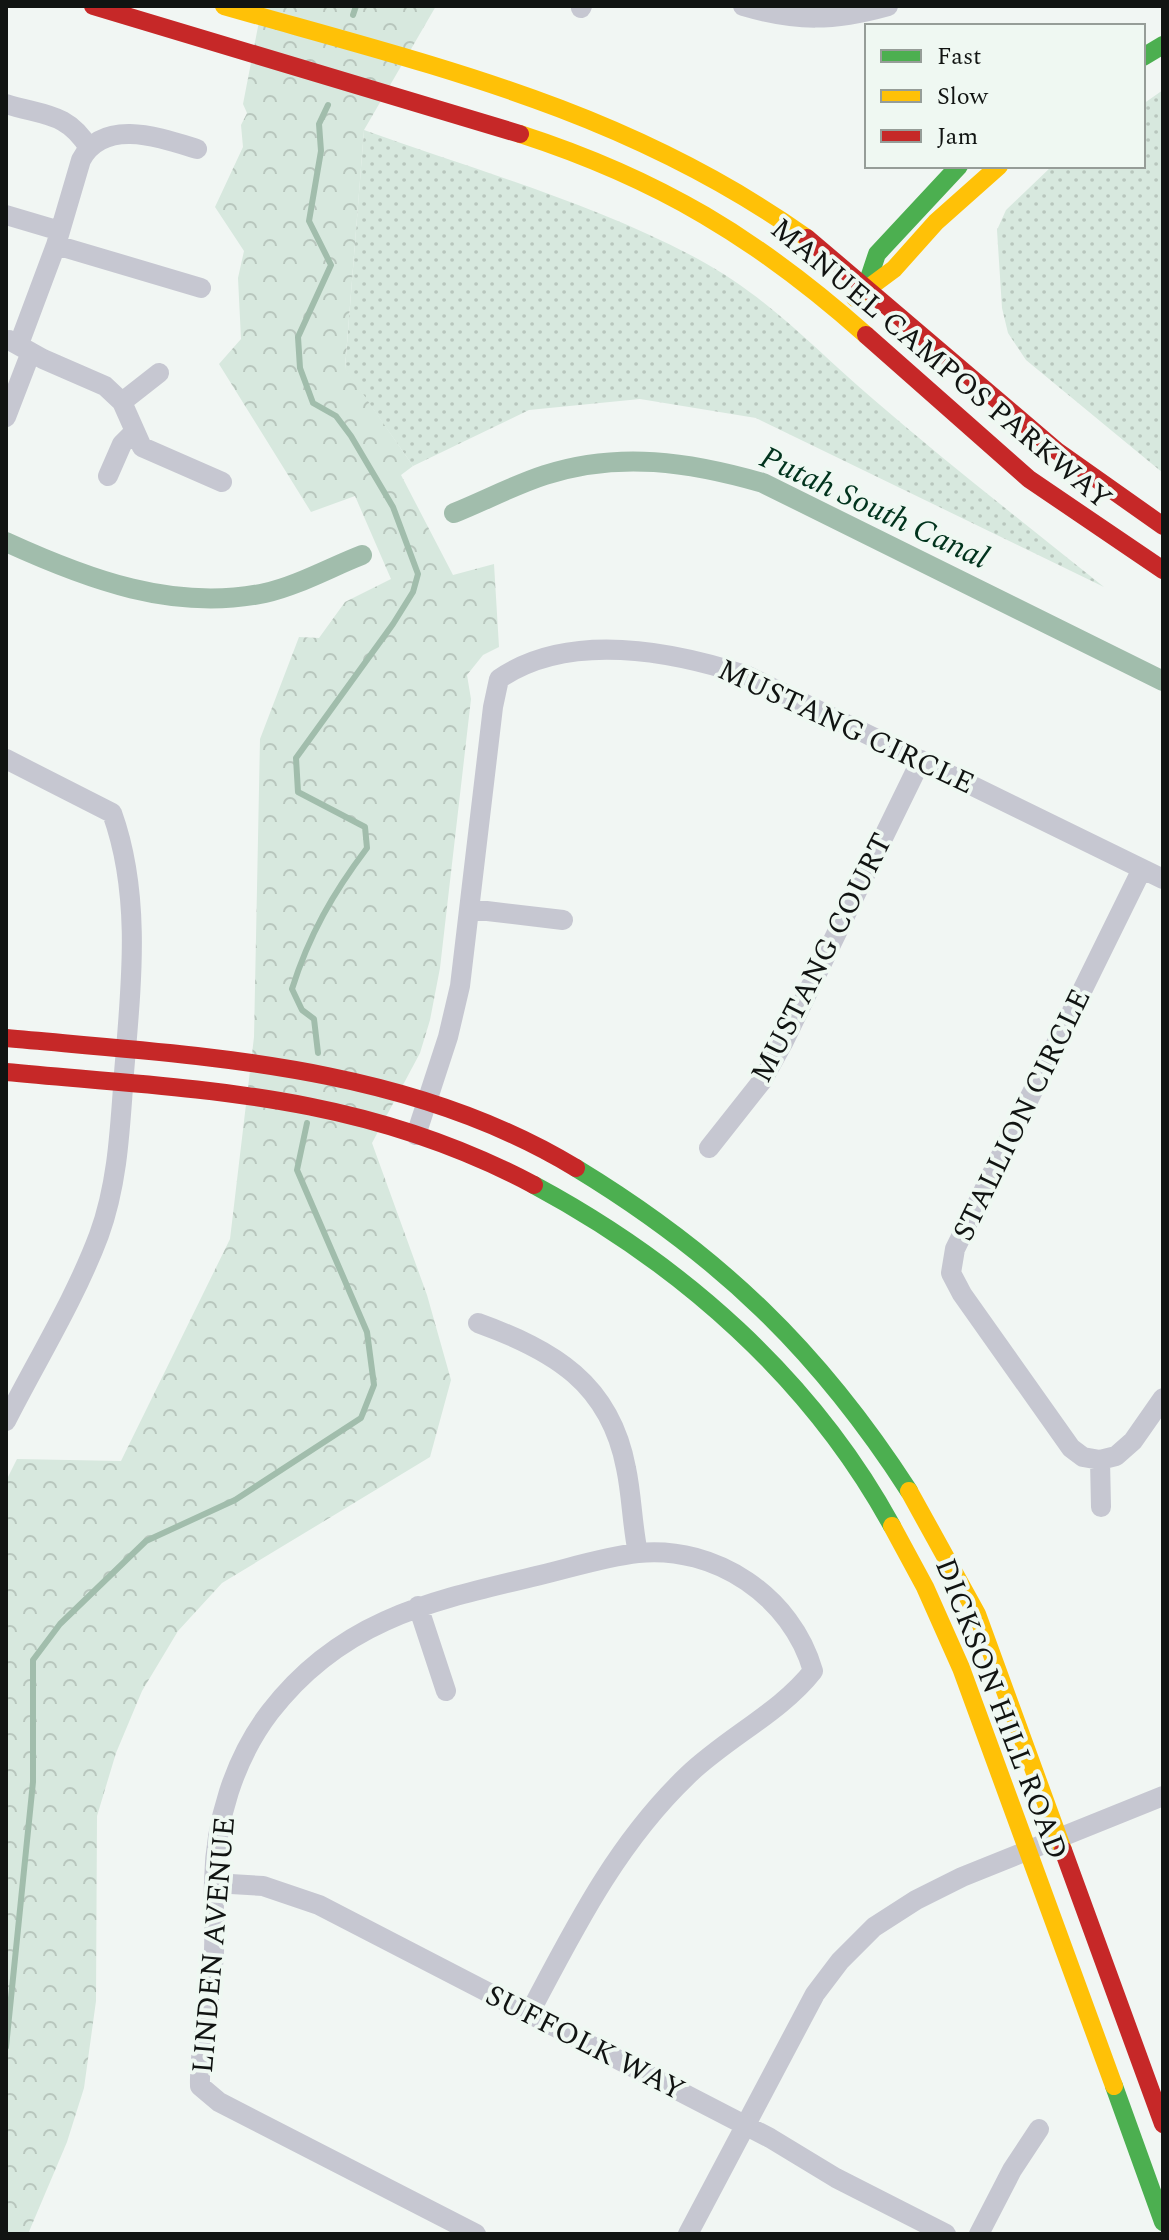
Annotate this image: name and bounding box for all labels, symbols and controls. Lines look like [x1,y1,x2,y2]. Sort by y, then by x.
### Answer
legend [865,24,1145,168]
text: Fast [937,39,982,75]
text: Slow [937,79,989,115]
text: Jam [937,119,978,155]
street label: MANUEL CAMPOS PARKWAY [760,207,1122,521]
water label: Putah South Canal [751,433,997,583]
street label: MUSTANG CIRCLE [710,647,982,807]
street label: MUSTANG COURT [739,825,905,1091]
street label: STALLION CIRCLE [941,981,1103,1249]
street label: DICKSON HILL ROAD [922,1552,1080,1866]
street label: LINDEN AVENUE [180,1815,248,2075]
street label: SUFFOLK WAY [477,1973,693,2113]

